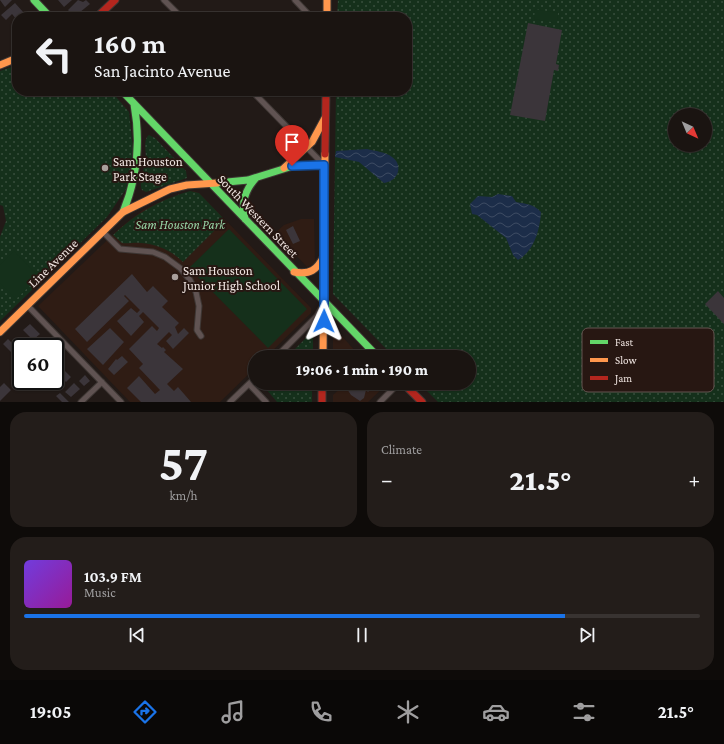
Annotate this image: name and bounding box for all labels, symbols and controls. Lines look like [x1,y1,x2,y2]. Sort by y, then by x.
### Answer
icon: left [28,28,80,80]
text: 160 m [94,28,166,59]
text: San Jacinto Avenue [94,61,230,81]
north arrow [668,108,712,152]
map controls [668,108,712,152]
pin [275,125,309,166]
icon: arrive [281,131,303,153]
place label: Sam Houston Park Stage [113,154,183,184]
marker: Sam Houston Park Stage [100,163,110,173]
street label: South Western Street [214,171,302,261]
park label: Sam Houston Park [135,217,226,232]
street label: Line Avenue [25,235,81,290]
place label: Sam Houston Junior High School [182,263,281,293]
marker: Sam Houston Junior High School [170,272,180,282]
position arrow [303,300,345,342]
legend [582,328,714,392]
text: Fast [615,336,634,348]
speed limit sign: 60 [12,338,64,390]
text: Slow [615,354,637,366]
text: 19:06 · 1 min · 190 m [296,362,428,378]
text: Jam [614,372,632,385]
text: 57 [159,433,208,491]
text: Climate [381,442,422,457]
text: 21.5° [509,463,572,496]
text: − [381,467,393,492]
text: + [688,467,700,492]
text: km/h [169,488,198,503]
text: 103.9 FM [84,569,142,585]
text: Music [84,585,116,600]
icon: previous [126,624,148,646]
icon: pause [351,624,373,646]
icon: next [576,624,598,646]
icon: directions [131,698,159,726]
icon: music [219,698,247,726]
icon: phone [307,698,335,726]
icon: climate [394,698,422,726]
icon: car [482,698,510,726]
icon: filters [570,698,598,726]
text: 19:05 [30,702,71,722]
text: 21.5° [658,702,694,722]

